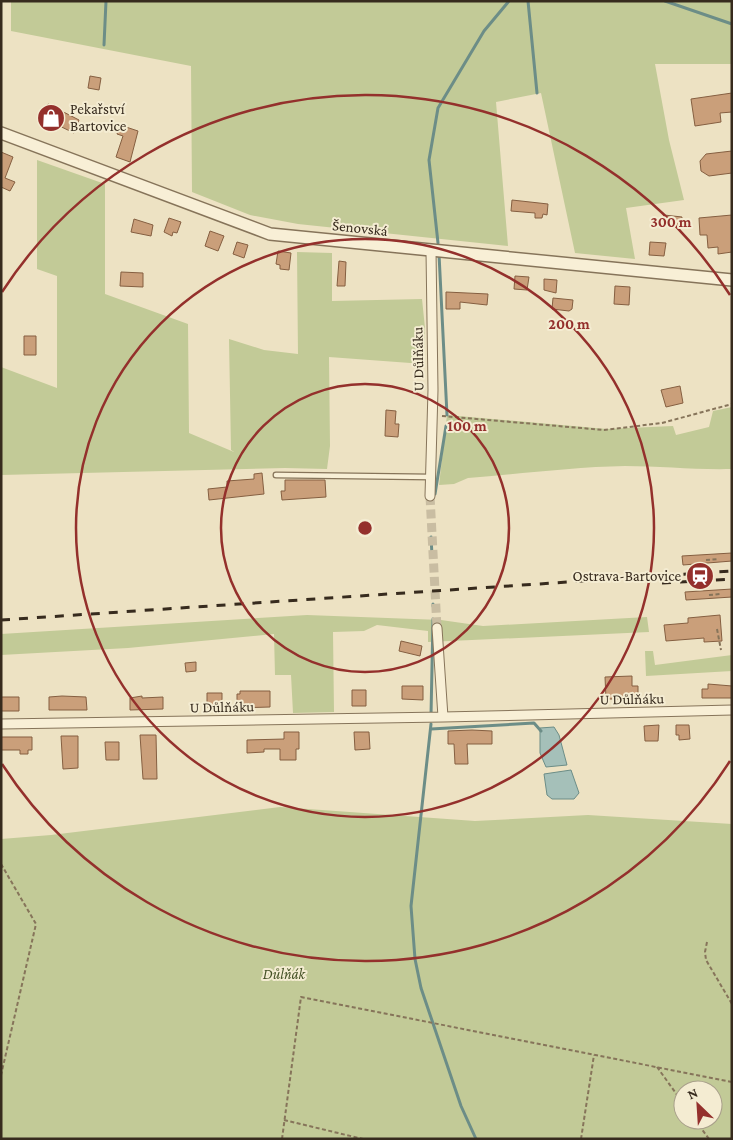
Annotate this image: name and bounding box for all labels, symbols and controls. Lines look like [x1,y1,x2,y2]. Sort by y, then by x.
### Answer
place label: Pekařství Bartovice [70,101,127,134]
shop icon: Pekařství Bartovice [36,103,66,133]
text: 300 m [650,214,692,230]
street label: Šenovská [331,217,389,239]
text: 200 m [548,316,590,332]
street label: U Důlňáku [409,327,427,391]
text: 100 m [447,418,487,434]
centre of rings [356,519,374,537]
station icon: Ostrava-Bartovice [685,561,715,591]
place label: Ostrava-Bartovice [573,568,681,584]
street label: U Důlňáku [600,690,664,708]
street label: U Důlňáku [190,698,254,716]
park label: Důlňák [263,966,307,982]
north arrow [673,1080,723,1130]
text: N [685,1084,701,1102]

